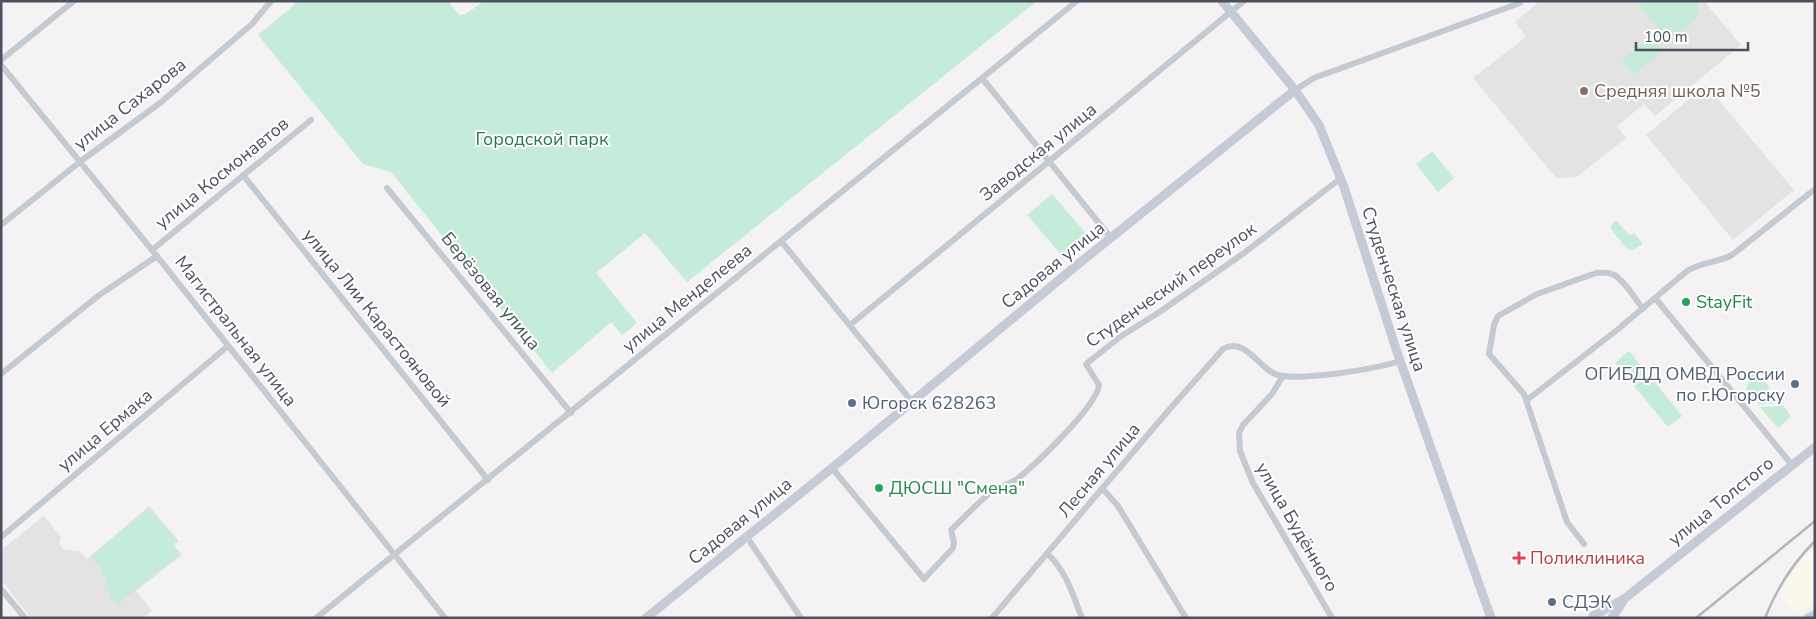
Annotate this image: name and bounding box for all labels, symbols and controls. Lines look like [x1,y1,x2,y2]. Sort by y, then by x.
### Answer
scale bar [1636,20,1748,52]
text: 100 m [1644,27,1688,47]
street label: улица Сахарова [69,53,191,155]
place label: Средняя школа №5 [1594,79,1761,103]
marker: Средняя школа №5 [1578,85,1590,97]
street label: Заводская улица [974,97,1102,207]
street label: улица Космонавтов [150,112,294,234]
park label: Городской парк [476,127,609,151]
street label: Студенческая улица [1356,203,1432,375]
street label: Садовая улица [996,216,1110,314]
street label: Студенческий переулок [1081,217,1262,353]
street label: улица Лии Карастояновой [297,224,457,412]
street label: Берёзовая улица [436,227,546,355]
street label: улица Менделеева [617,238,757,358]
street label: Магистральная улица [170,251,302,411]
place label: StayFit [1696,290,1753,314]
marker: StayFit [1680,296,1692,308]
place label: ОГИБДД ОМВД России по г.Югорску [1585,362,1786,407]
marker: ОГИБДД ОМВД России по г.Югорску [1789,378,1801,390]
street label: улица Ермака [53,383,157,477]
place label: Югорск 628263 [862,391,996,415]
marker: Югорск 628263 [846,397,858,409]
street label: Лесная улица [1052,418,1146,522]
street label: улица Толстого [1663,451,1779,551]
street label: улица Будённого [1250,458,1344,596]
street label: Садовая улица [683,472,797,570]
place label: ДЮСШ "Смена" [889,476,1025,500]
marker: ДЮСШ "Смена" [873,482,885,494]
place label: Поликлиника [1530,546,1645,570]
marker: Поликлиника [1512,551,1526,565]
place label: СДЭК [1562,590,1612,614]
marker: СДЭК [1546,596,1558,608]

